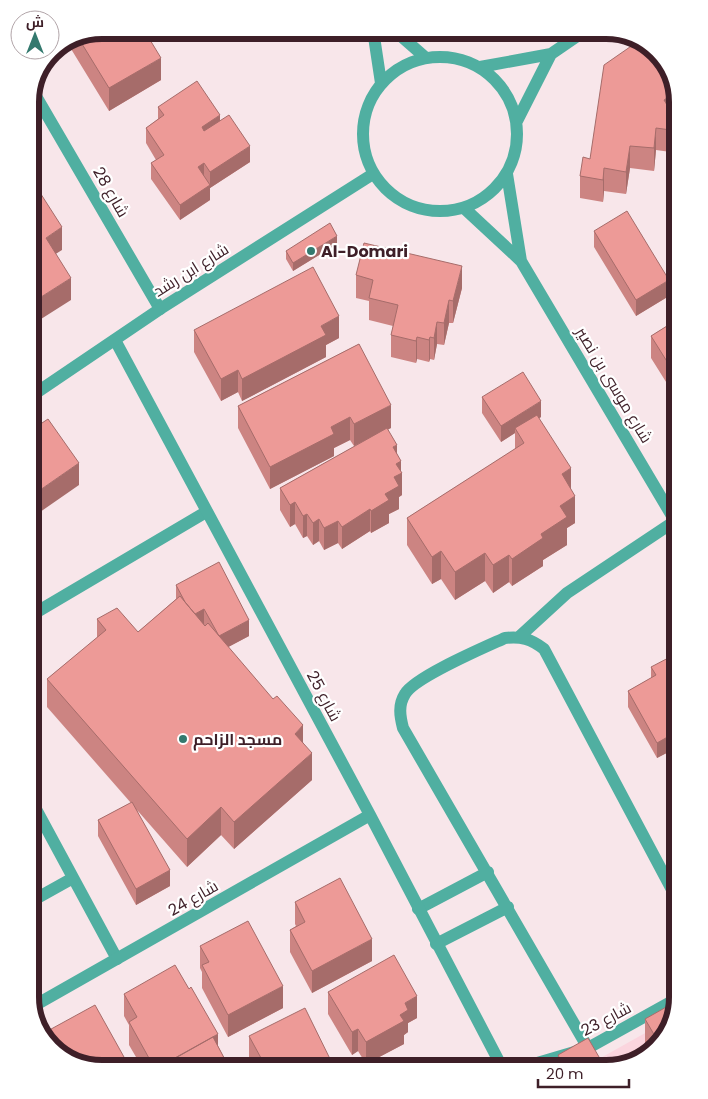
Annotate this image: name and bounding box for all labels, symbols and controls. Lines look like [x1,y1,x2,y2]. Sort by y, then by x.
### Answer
north arrow [10,10,60,60]
text: ش [26,12,44,32]
street label: شارع 28 [87,163,135,221]
street label: شارع ابن رشد [149,238,233,302]
place label: Al-Domari [321,240,408,263]
marker: Al-Domari [305,245,317,257]
street label: شارع موسى بن نصير [570,322,658,448]
street label: شارع 25 [301,667,347,725]
place label: مسجد الزاحم [193,728,282,751]
marker: مسجد الزاحم [177,733,189,745]
street label: شارع 24 [164,874,222,922]
street label: شارع 23 [577,996,635,1042]
scale bar [538,1056,629,1088]
text: 20 m [546,1063,584,1084]

